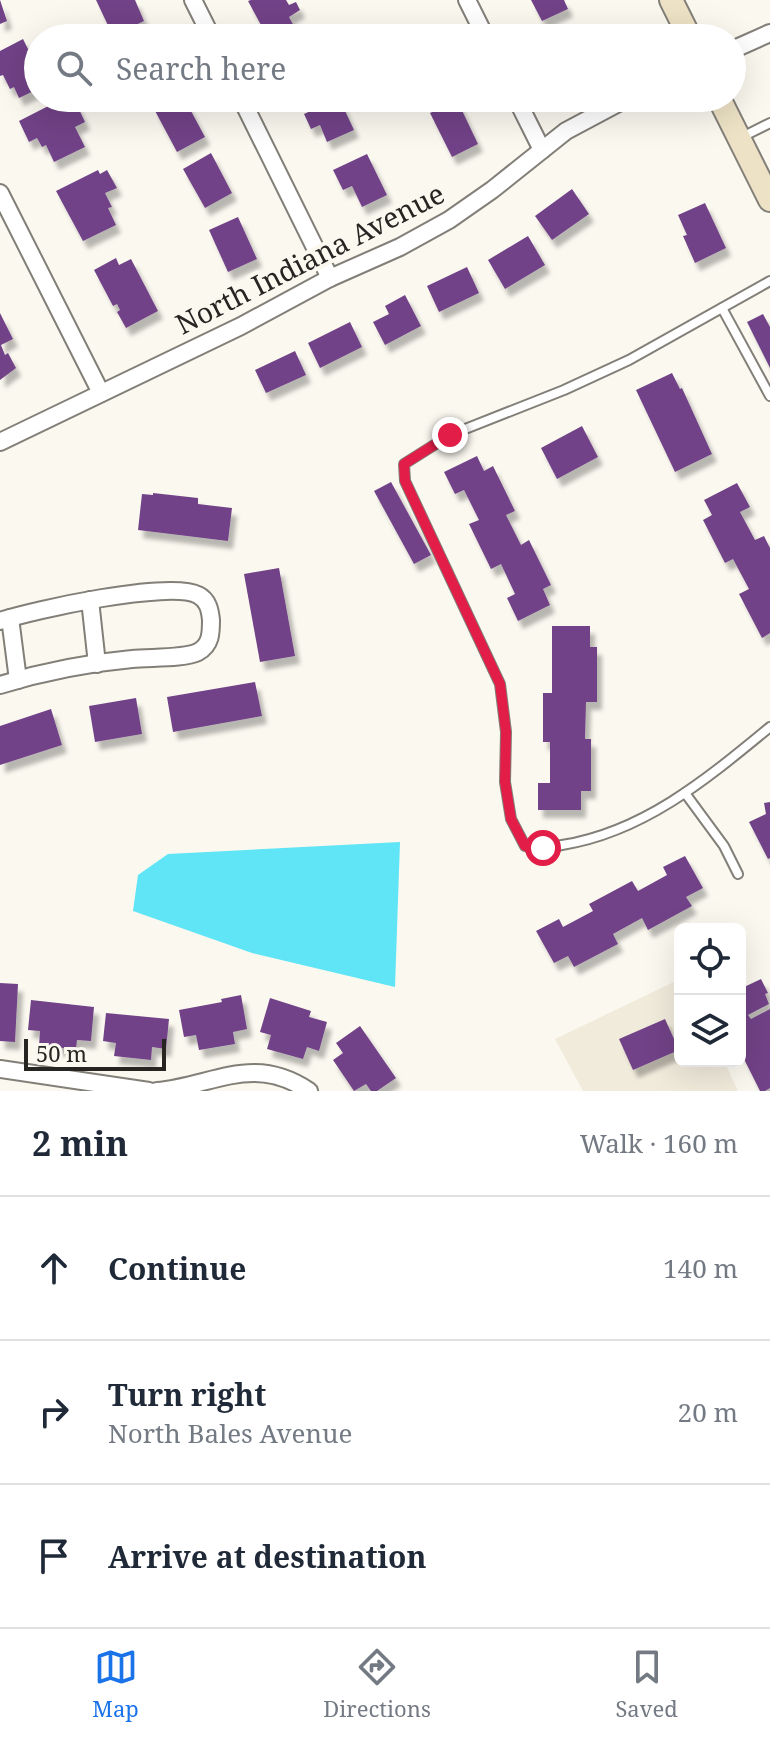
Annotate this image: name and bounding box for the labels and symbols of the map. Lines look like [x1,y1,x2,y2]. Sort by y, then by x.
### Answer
street label: North Indiana Avenue [169,174,451,342]
route end [432,417,468,453]
route start [525,830,561,866]
scale bar [24,1035,166,1071]

